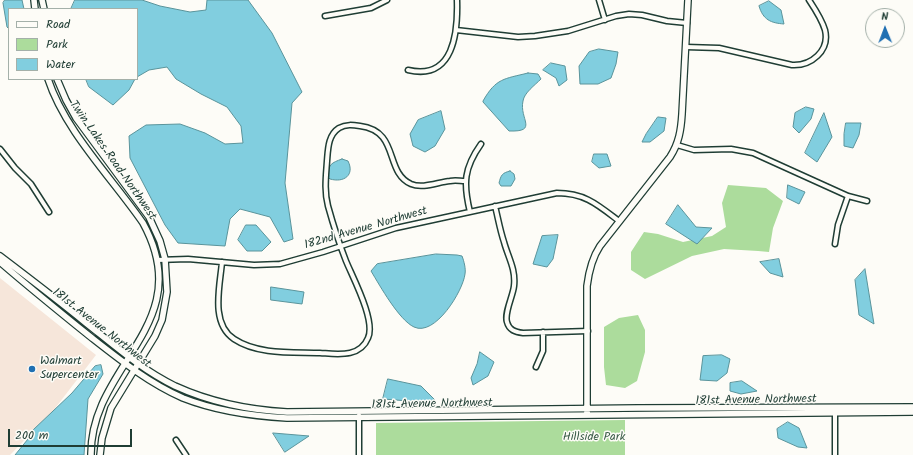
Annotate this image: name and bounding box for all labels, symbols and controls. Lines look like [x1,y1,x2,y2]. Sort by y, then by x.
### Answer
legend [8,8,138,80]
north arrow [865,8,905,48]
text: N [881,8,888,26]
text: Road [46,15,70,34]
text: Park [46,35,68,54]
text: Water [46,55,75,74]
street label: Twin Lakes Road Northwest [65,99,159,223]
street label: 182nd Avenue Northwest [303,205,429,253]
street label: 181st Avenue Northwest [49,286,153,372]
place label: Walmart Supercenter [40,355,98,383]
marker: Walmart Supercenter [27,364,37,374]
street label: 181st Avenue Northwest [695,393,817,409]
street label: 181st Avenue Northwest [371,397,493,413]
scale bar [10,421,134,447]
text: 200 m [15,426,48,445]
park label: Hillside Park [563,431,625,445]

